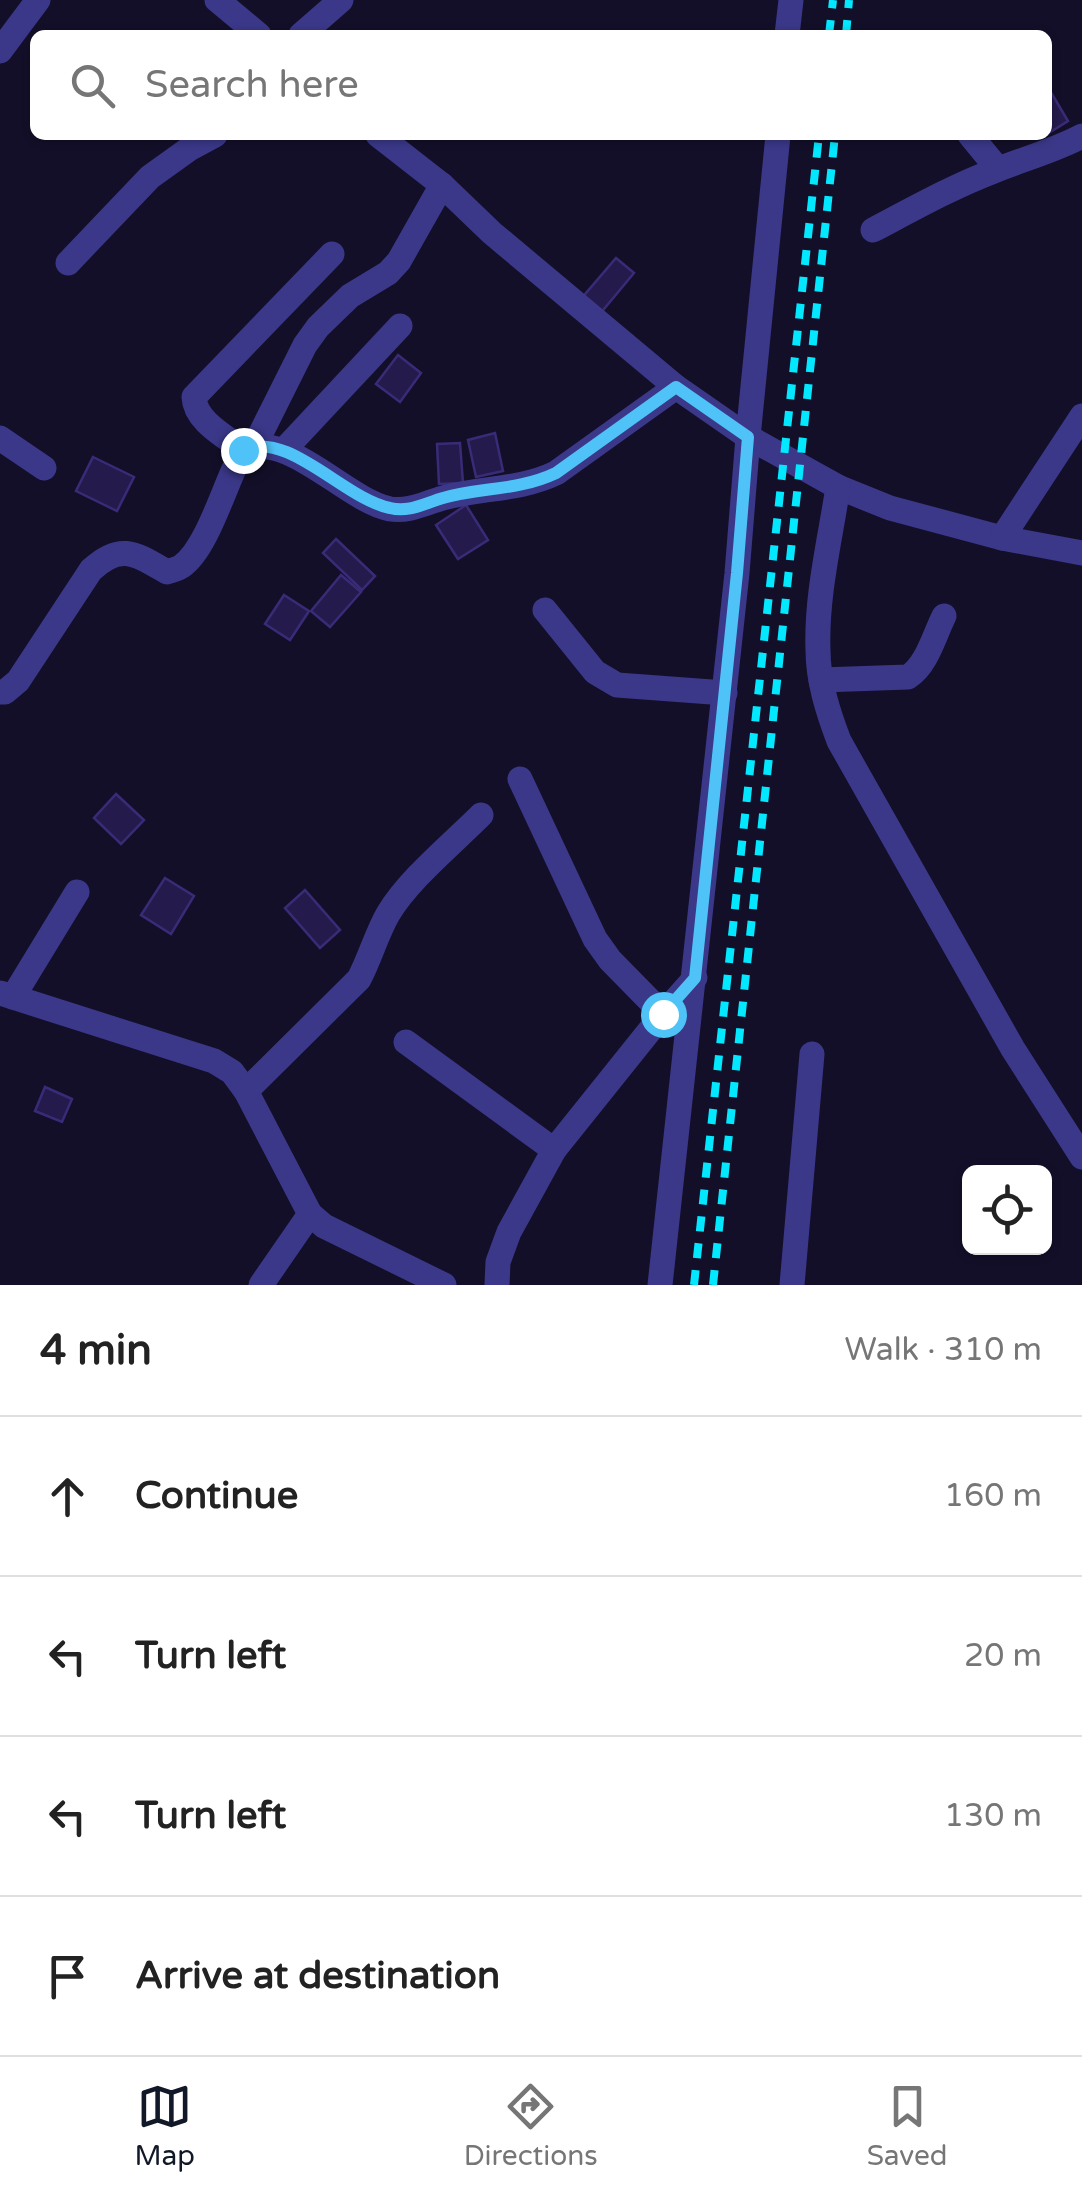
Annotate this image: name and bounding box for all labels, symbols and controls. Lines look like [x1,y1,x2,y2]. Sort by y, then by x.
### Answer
search box [30,30,1052,140]
icon: search [65,58,120,113]
text: Search here [145,62,359,108]
route end [221,428,267,474]
route start [641,992,687,1038]
map controls [962,1165,1052,1255]
button: locate [962,1165,1052,1255]
text: 4 min [40,1325,152,1376]
text: Walk · 310 m [845,1331,1042,1369]
icon: ahead [40,1469,95,1524]
text: Continue [135,1473,298,1519]
text: 160 m [944,1477,1042,1515]
icon: left [40,1629,95,1684]
text: Turn left [135,1633,286,1679]
text: 20 m [964,1637,1042,1675]
icon: left [40,1789,95,1844]
text: Turn left [135,1793,286,1839]
text: 130 m [944,1797,1042,1835]
icon: arrive [40,1949,95,2004]
text: Arrive at destination [135,1953,500,1999]
tab: Map [134,2079,195,2173]
tab: Directions [464,2079,598,2173]
tab: Saved [867,2079,948,2173]

